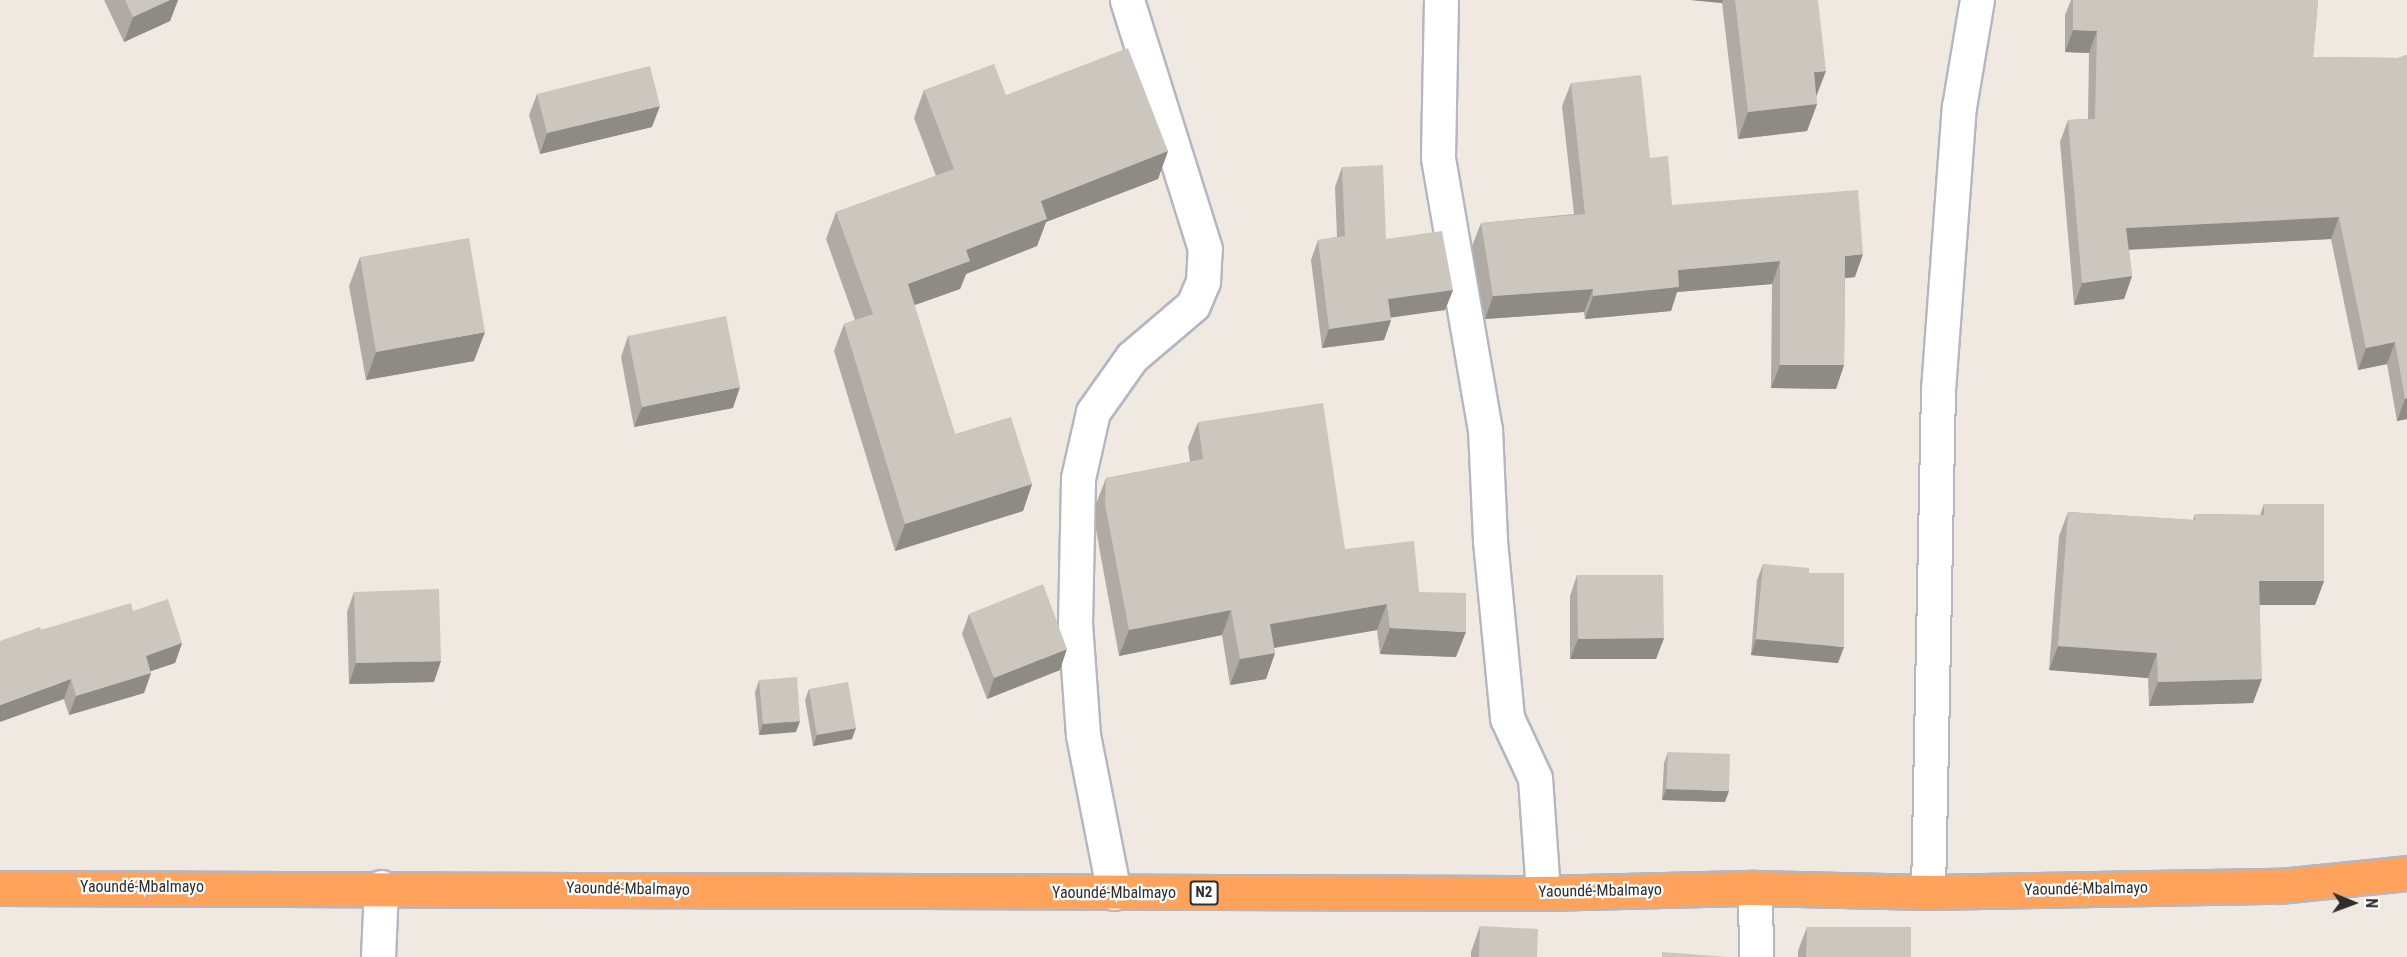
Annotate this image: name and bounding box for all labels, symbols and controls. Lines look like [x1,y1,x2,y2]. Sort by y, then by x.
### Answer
north arrow [2323,873,2383,933]
street label: Yaoundé-Mbalmayo [80,877,204,897]
street label: Yaoundé-Mbalmayo [566,878,690,900]
street label: Yaoundé-Mbalmayo [2024,878,2148,900]
street label: Yaoundé-Mbalmayo [1538,880,1662,902]
road number: N2 [1189,881,1219,905]
street label: Yaoundé-Mbalmayo [1052,883,1176,903]
text: N [2362,898,2381,908]

